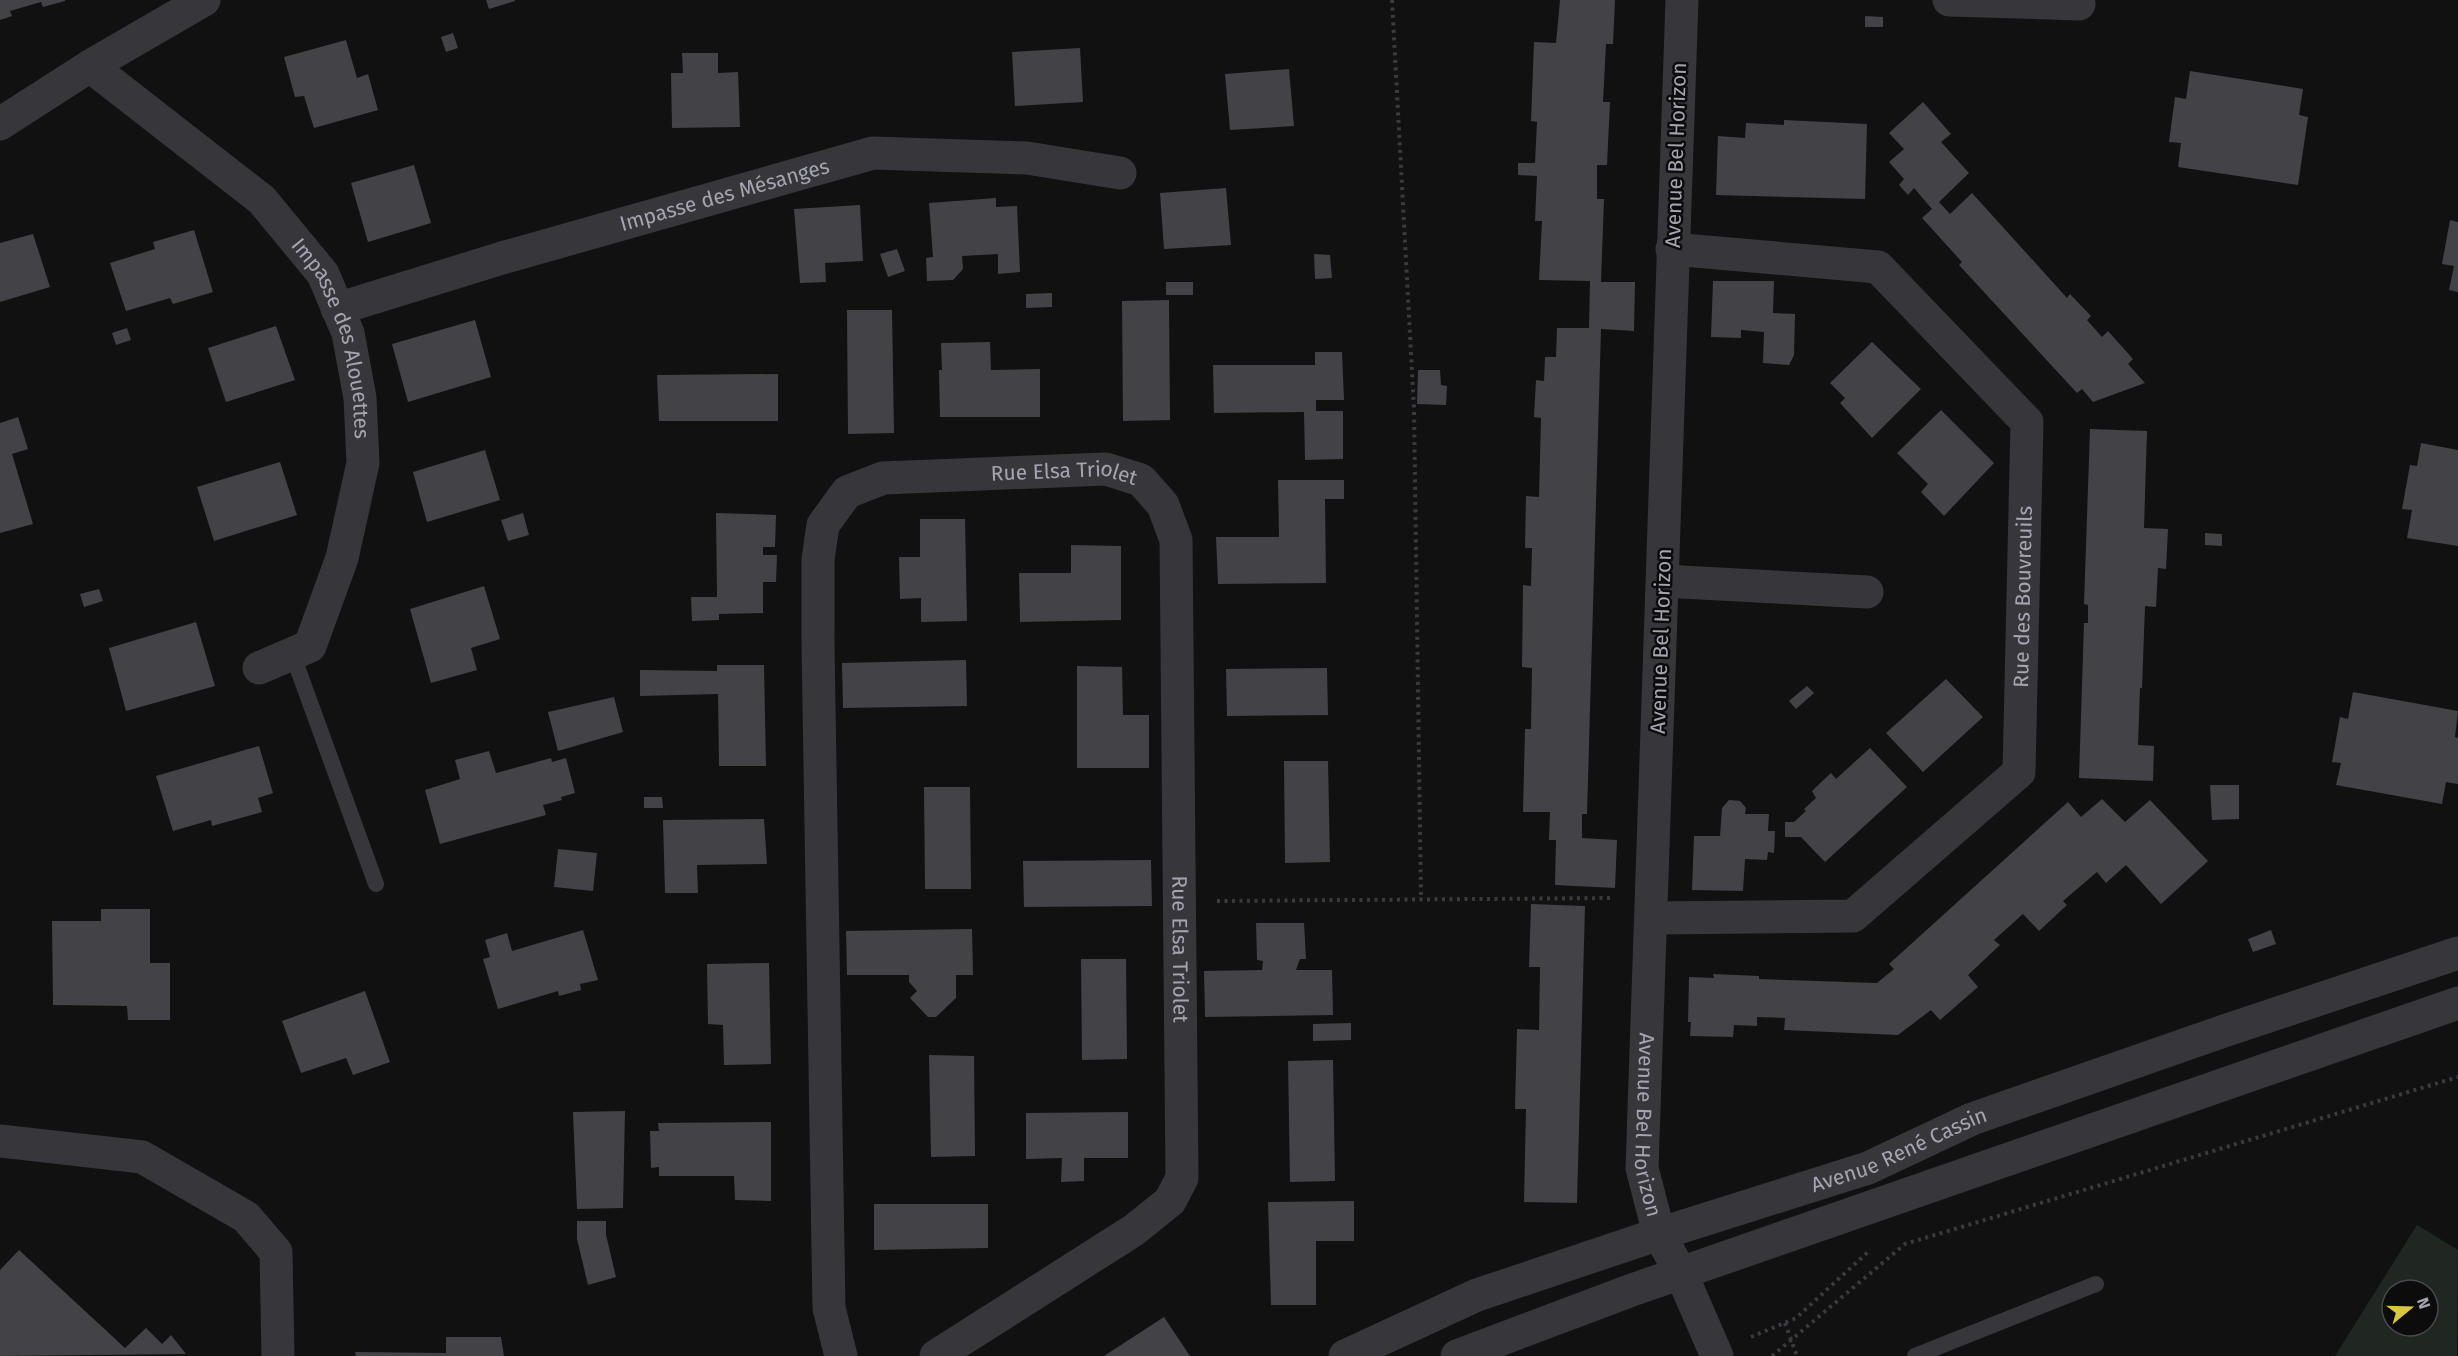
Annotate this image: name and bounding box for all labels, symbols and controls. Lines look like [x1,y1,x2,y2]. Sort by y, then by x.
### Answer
street label: Avenue Bel Horizon [1660,62,1692,248]
street label: Impasse des Mésanges [617,153,832,237]
street label: Impasse des Alouettes [286,233,375,440]
street label: Rue Elsa Triolet [990,455,1141,491]
street label: Rue des Bouvreuils [2008,505,2038,688]
street label: Avenue Bel Horizon [1645,548,1677,734]
street label: Rue Elsa Triolet [1166,875,1194,1023]
street label: Avenue Bel Horizon [1629,1032,1667,1220]
street label: Avenue René Cassin [1808,1102,1990,1198]
north arrow [2380,1278,2440,1338]
text: N [2413,1295,2434,1311]

